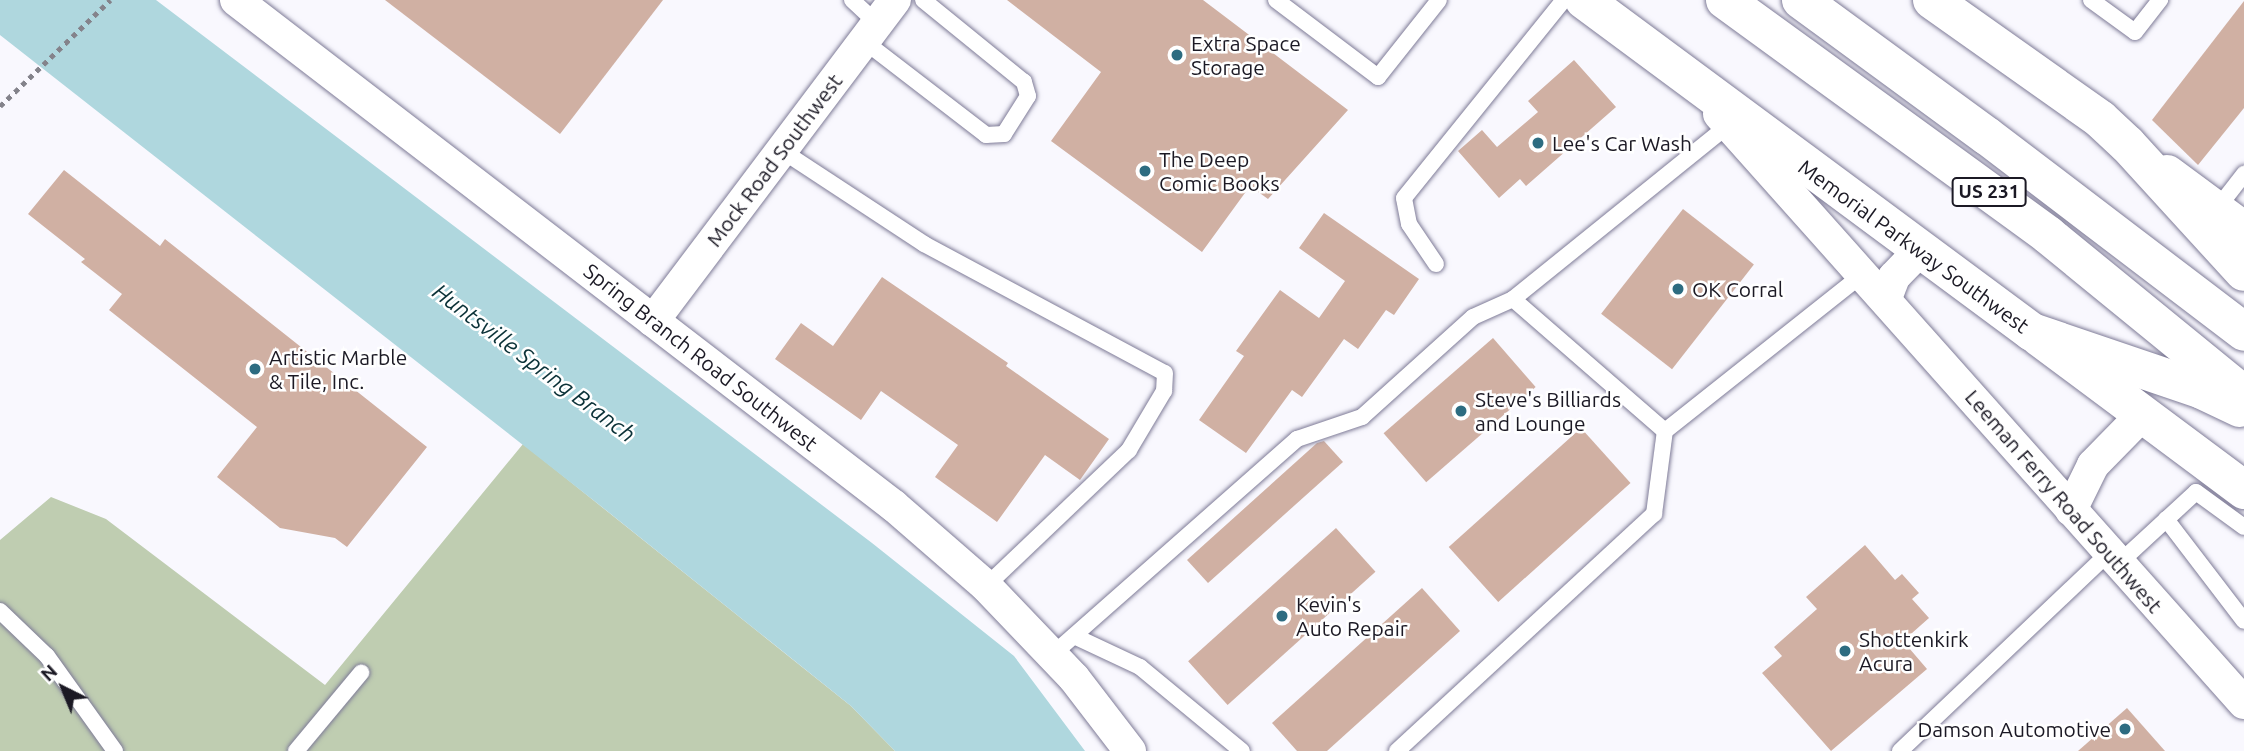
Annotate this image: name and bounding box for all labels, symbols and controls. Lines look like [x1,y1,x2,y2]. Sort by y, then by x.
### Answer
place label: Extra Space Storage [1191,30,1301,80]
marker: Extra Space Storage [1169,47,1185,63]
street label: Mock Road Southwest [701,69,847,251]
place label: Lee's Car Wash [1552,130,1692,156]
marker: Lee's Car Wash [1530,135,1546,151]
place label: The Deep Comic Books [1159,146,1280,196]
street label: Memorial Parkway Southwest [1794,154,2034,338]
marker: The Deep Comic Books [1137,163,1153,179]
road number: US 231 [1951,176,2028,208]
street label: Spring Branch Road Southwest [579,258,823,456]
place label: OK Corral [1692,276,1783,302]
water label: Huntsville Spring Branch [427,278,641,448]
marker: OK Corral [1670,281,1686,297]
place label: Artistic Marble & Tile, Inc. [269,344,407,394]
marker: Artistic Marble & Tile, Inc. [247,361,263,377]
street label: Leeman Ferry Road Southwest [1960,384,2168,618]
place label: Steve's Billiards and Lounge [1475,386,1621,436]
marker: Steve's Billiards and Lounge [1453,403,1469,419]
place label: Kevin's Auto Repair [1296,591,1408,641]
marker: Kevin's Auto Repair [1274,608,1290,624]
place label: Shottenkirk Acura [1859,626,1969,676]
marker: Shottenkirk Acura [1837,643,1853,659]
north arrow [28,653,98,723]
text: N [36,660,61,686]
place label: Damson Automotive [1917,716,2111,742]
marker: Damson Automotive [2117,721,2133,737]

